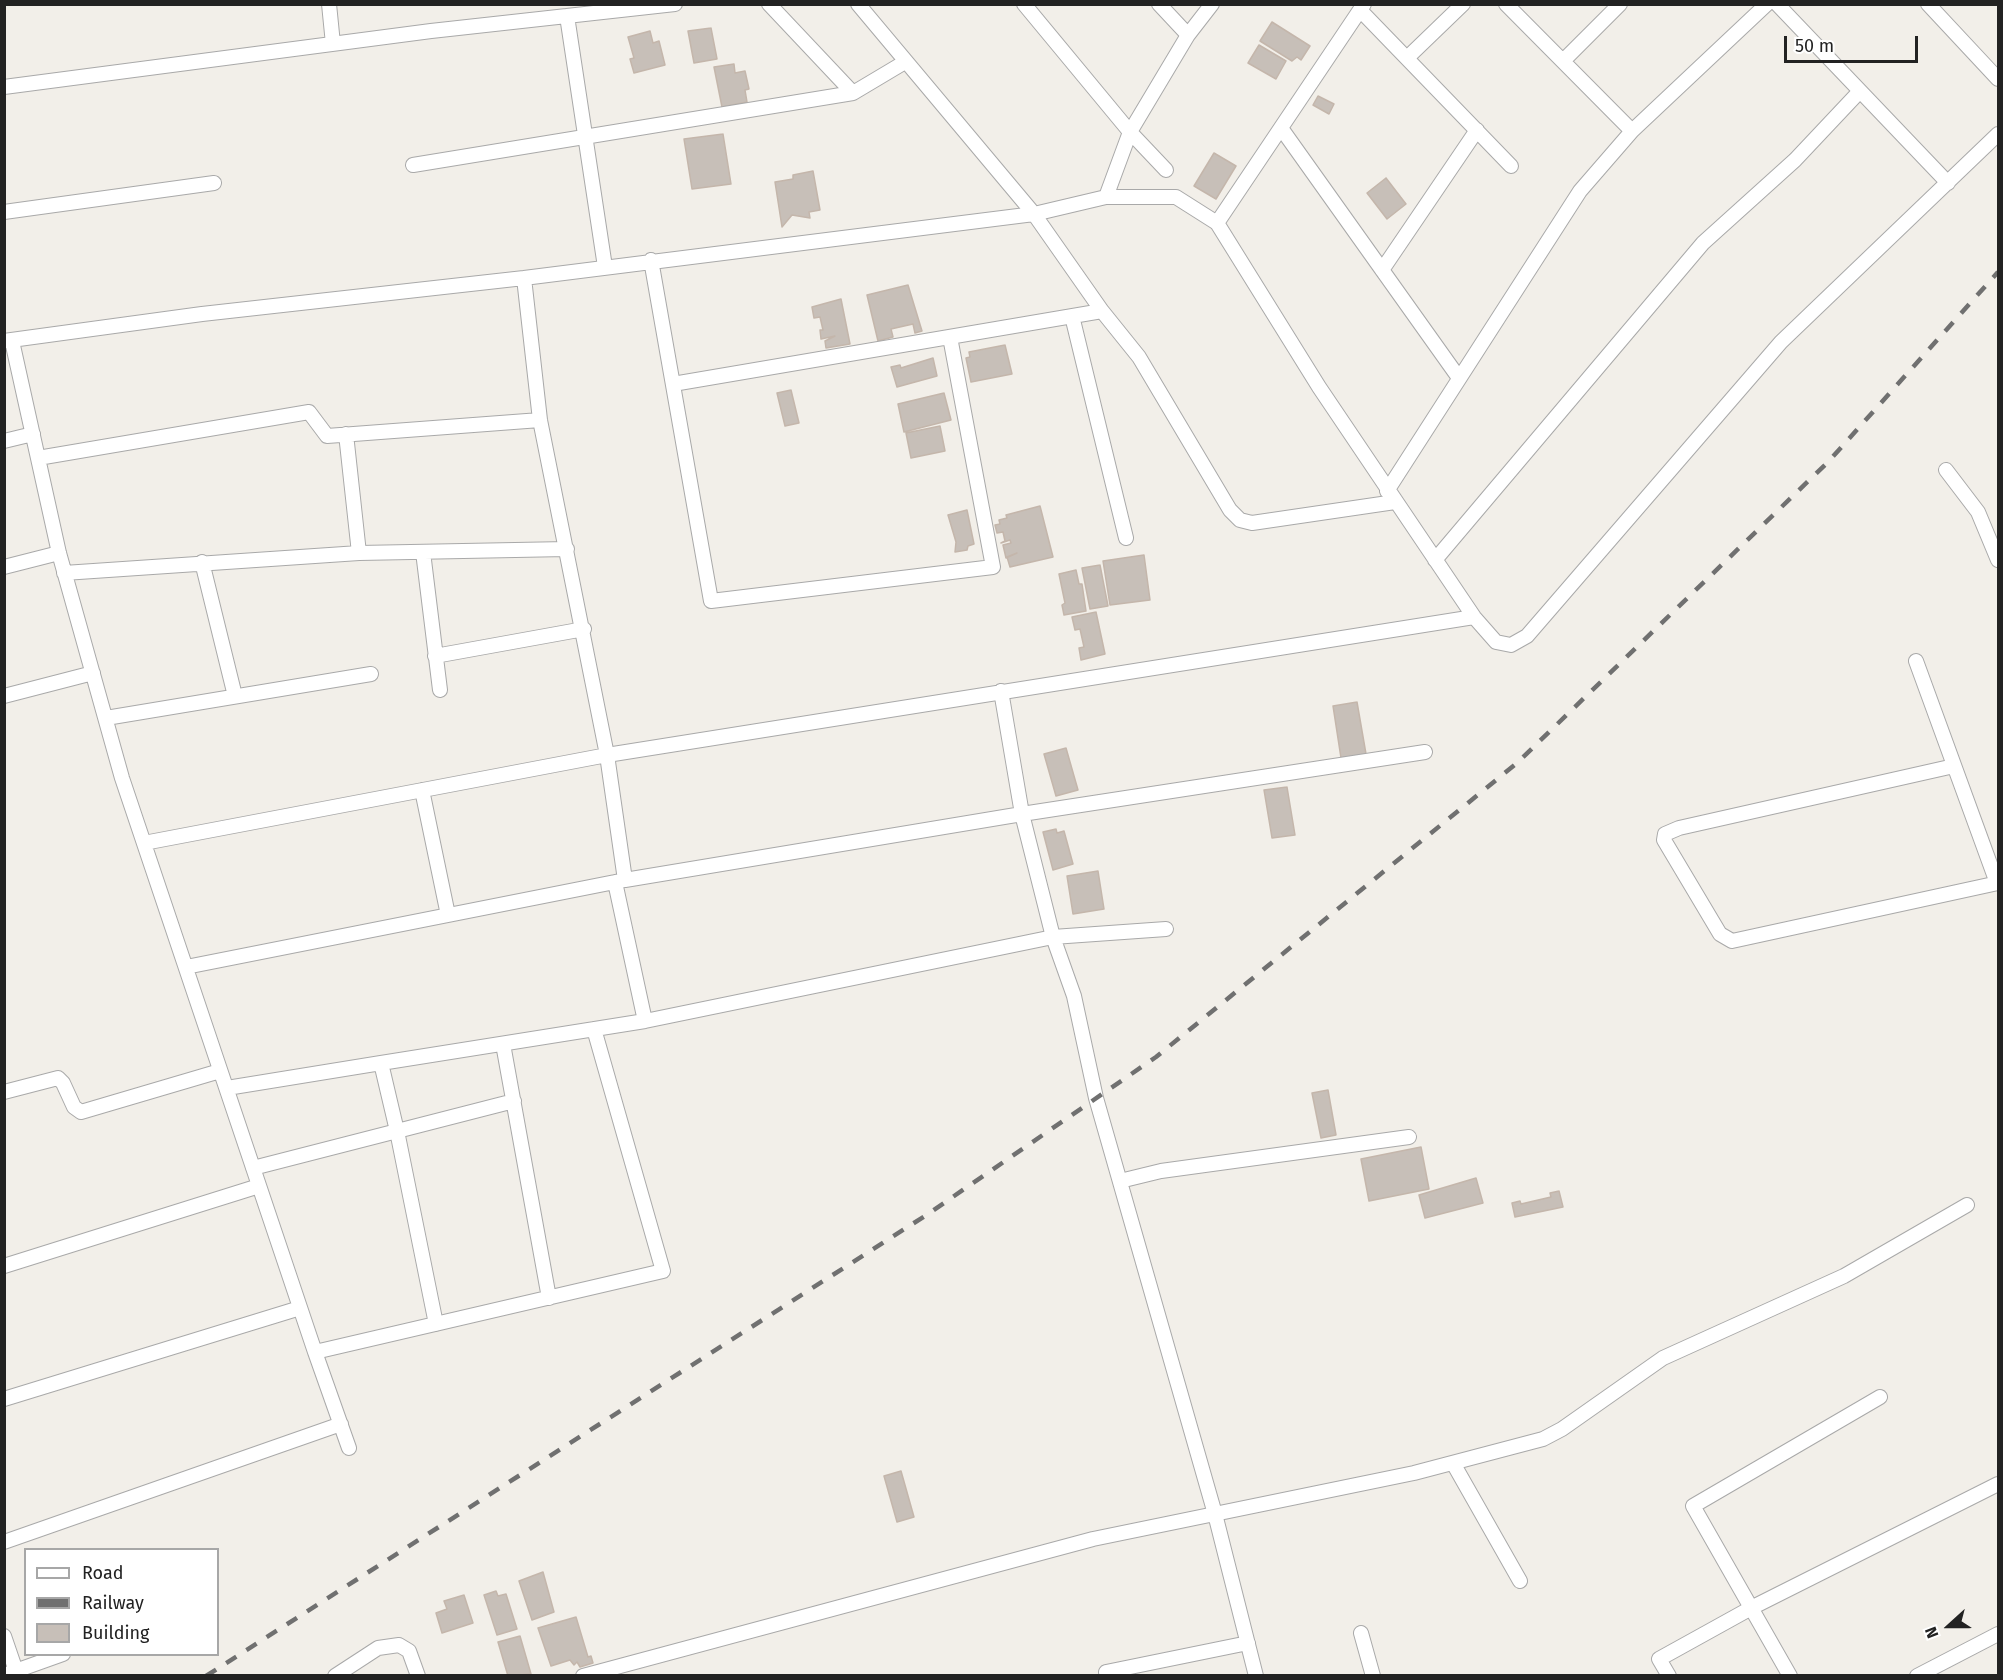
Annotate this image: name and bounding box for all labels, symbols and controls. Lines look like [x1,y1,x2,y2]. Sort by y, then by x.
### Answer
scale bar [1787,24,1920,62]
text: 50 m [1795,35,1834,57]
legend [24,1548,219,1656]
text: Road [82,1562,124,1584]
text: Railway [82,1592,144,1614]
north arrow [1919,1596,1979,1656]
text: Building [82,1622,149,1644]
text: N [1921,1624,1943,1641]

